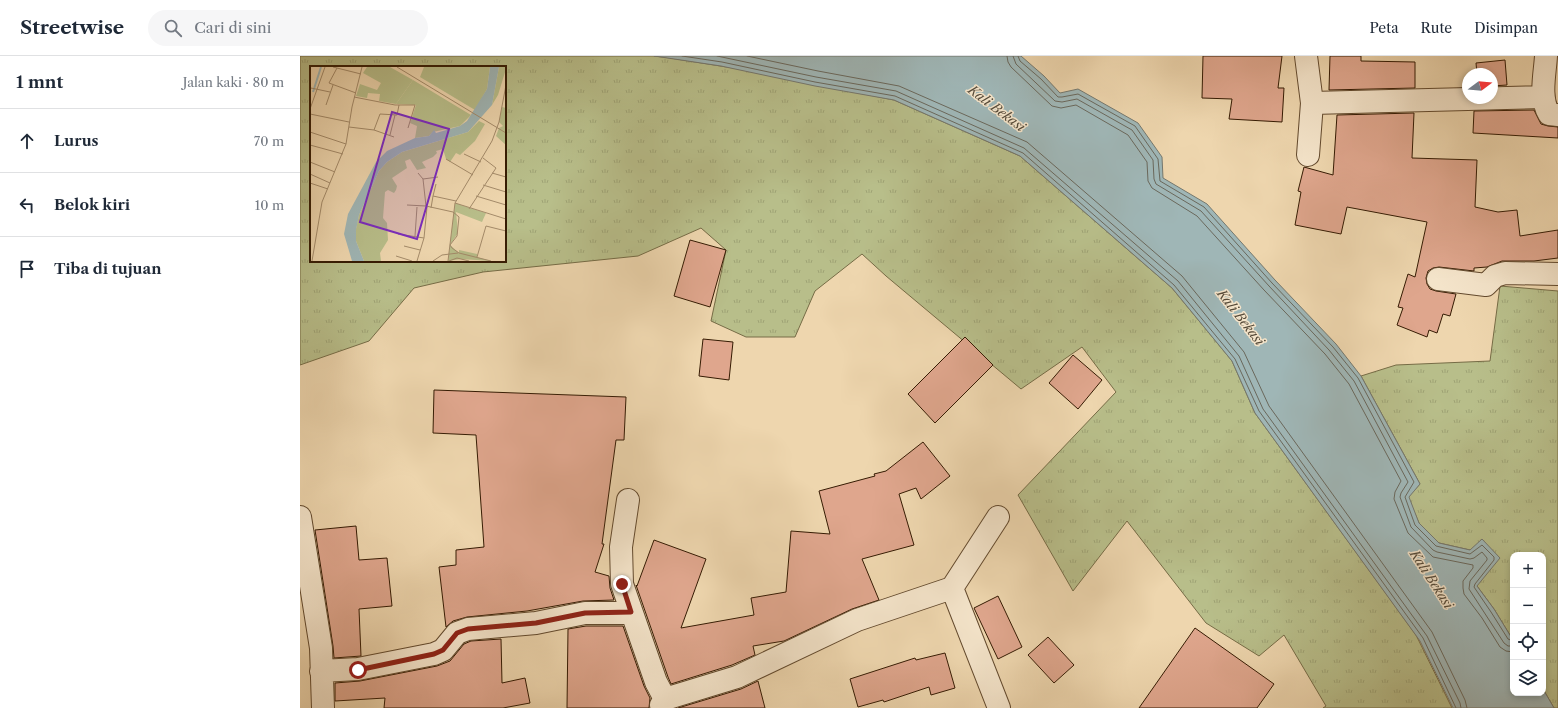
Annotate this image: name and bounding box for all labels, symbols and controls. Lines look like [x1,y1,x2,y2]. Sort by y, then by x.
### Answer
search box [148,10,428,46]
text: Streetwise [20,16,124,39]
icon: search [162,17,184,39]
text: Cari di sini [194,18,271,37]
text: Peta [1369,19,1399,37]
text: Rute [1421,19,1452,37]
text: Disimpan [1474,19,1538,37]
inset map [310,66,506,262]
north arrow [1462,68,1498,104]
text: 1 mnt [16,72,63,92]
text: Jalan kaki · 80 m [183,74,284,90]
water label: Kali Bekasi [965,81,1029,135]
icon: ahead [16,130,38,152]
text: Lurus [54,131,99,150]
text: 70 m [254,133,284,149]
icon: left [16,194,38,216]
text: Belok kiri [54,195,130,214]
text: 10 m [255,197,284,213]
icon: arrive [16,258,38,280]
text: Tiba di tujuan [54,259,162,278]
water label: Kali Bekasi [1213,285,1269,349]
water label: Kali Bekasi [1406,546,1457,612]
map controls [1510,552,1546,696]
button: + [1510,552,1546,588]
route end [613,575,631,593]
button: − [1510,588,1546,624]
button: locate [1510,624,1546,660]
button: layers [1510,660,1546,696]
route start [349,661,367,679]

